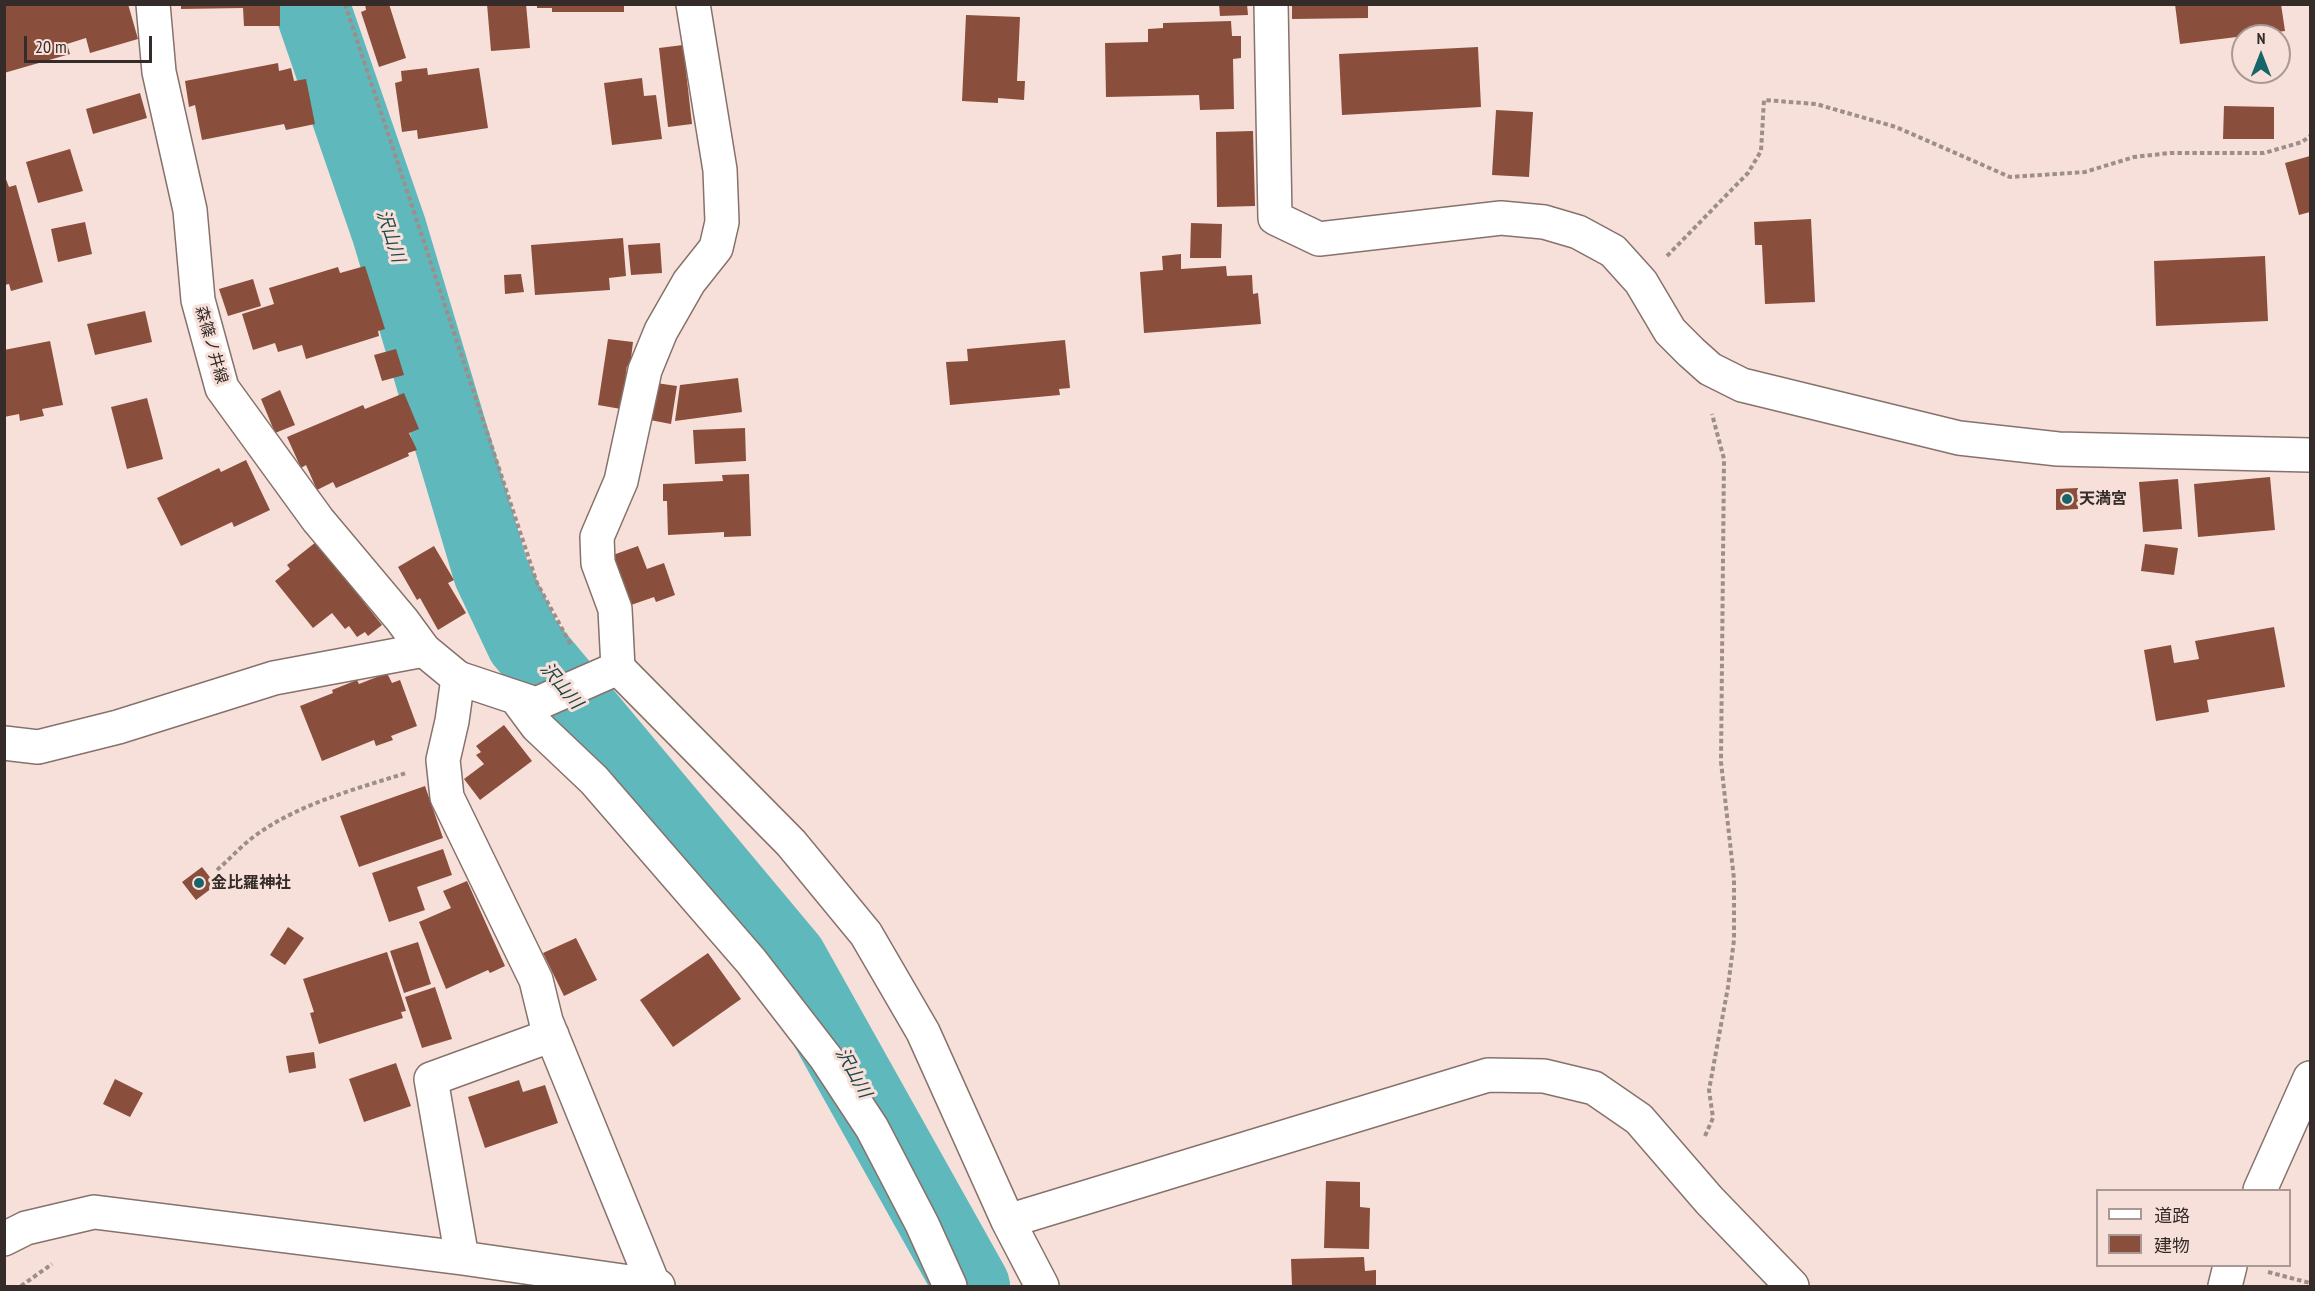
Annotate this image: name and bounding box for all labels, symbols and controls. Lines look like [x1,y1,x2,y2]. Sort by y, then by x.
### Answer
scale bar [27,24,154,62]
north arrow [2231,24,2291,84]
text: N [2257,28,2265,48]
text: 20 m [35,35,67,58]
water label: 沢山川 [371,207,409,265]
street label: 森篠ノ井線 [191,304,231,386]
place label: 天満宮 [2079,489,2127,509]
marker: 天満宮 [2060,492,2074,506]
water label: 沢山川 [535,658,587,714]
place label: 金比羅神社 [211,873,291,893]
marker: 金比羅神社 [192,876,206,890]
water label: 沢山川 [830,1044,876,1102]
legend [2096,1189,2291,1267]
text: 道路 [2154,1204,2190,1227]
text: 建物 [2154,1234,2190,1257]

